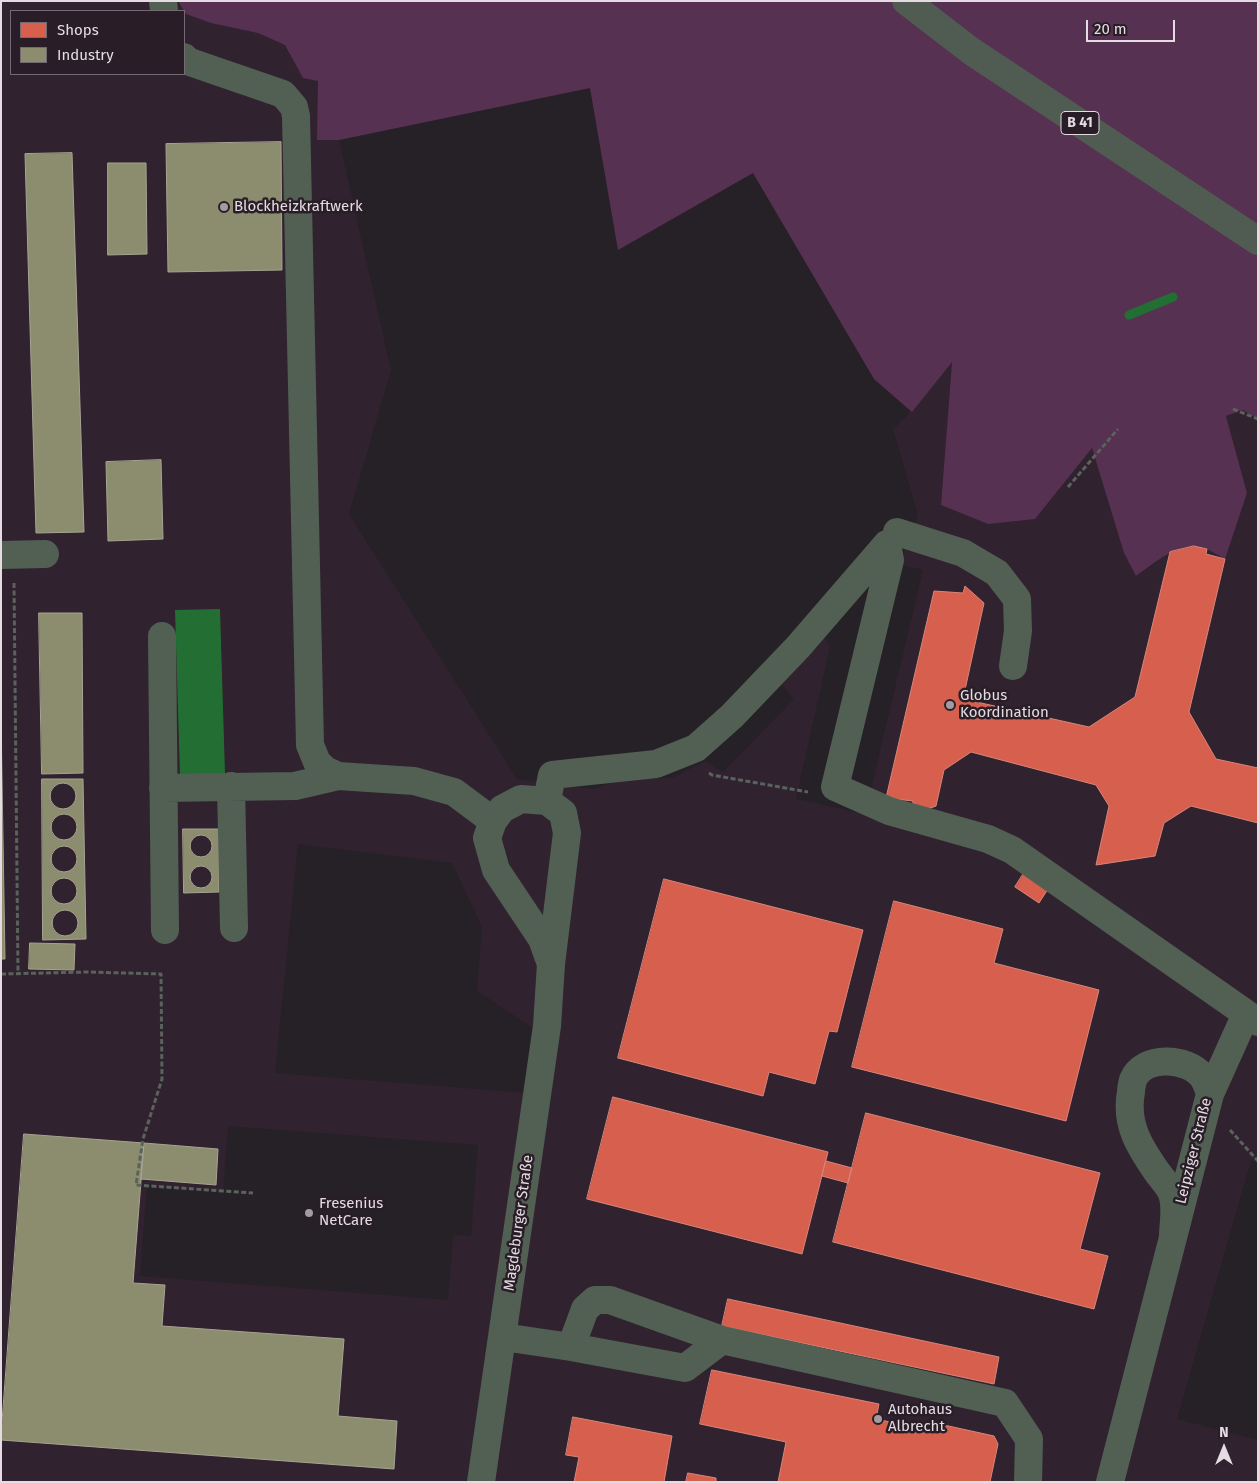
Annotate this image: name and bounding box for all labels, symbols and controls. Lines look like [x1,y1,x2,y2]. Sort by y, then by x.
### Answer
legend [10,10,185,75]
scale bar [1089,10,1178,42]
text: 20 m [1094,20,1127,38]
text: Shops [57,21,99,39]
text: Industry [57,46,114,64]
road number: B 41 [1061,112,1099,134]
place label: Blockheizkraftwerk [234,198,363,216]
marker: Blockheizkraftwerk [218,201,230,213]
place label: Globus Koordination [960,687,1049,722]
marker: Globus Koordination [944,699,956,711]
street label: Leipziger Straße [1172,1096,1216,1206]
street label: Magdeburger Straße [501,1154,537,1292]
place label: Fresenius NetCare [319,1195,383,1230]
marker: Fresenius NetCare [303,1207,315,1219]
place label: Autohaus Albrecht [888,1401,952,1436]
marker: Autohaus Albrecht [872,1413,884,1425]
north arrow [1199,1423,1249,1473]
text: N [1219,1424,1229,1441]

